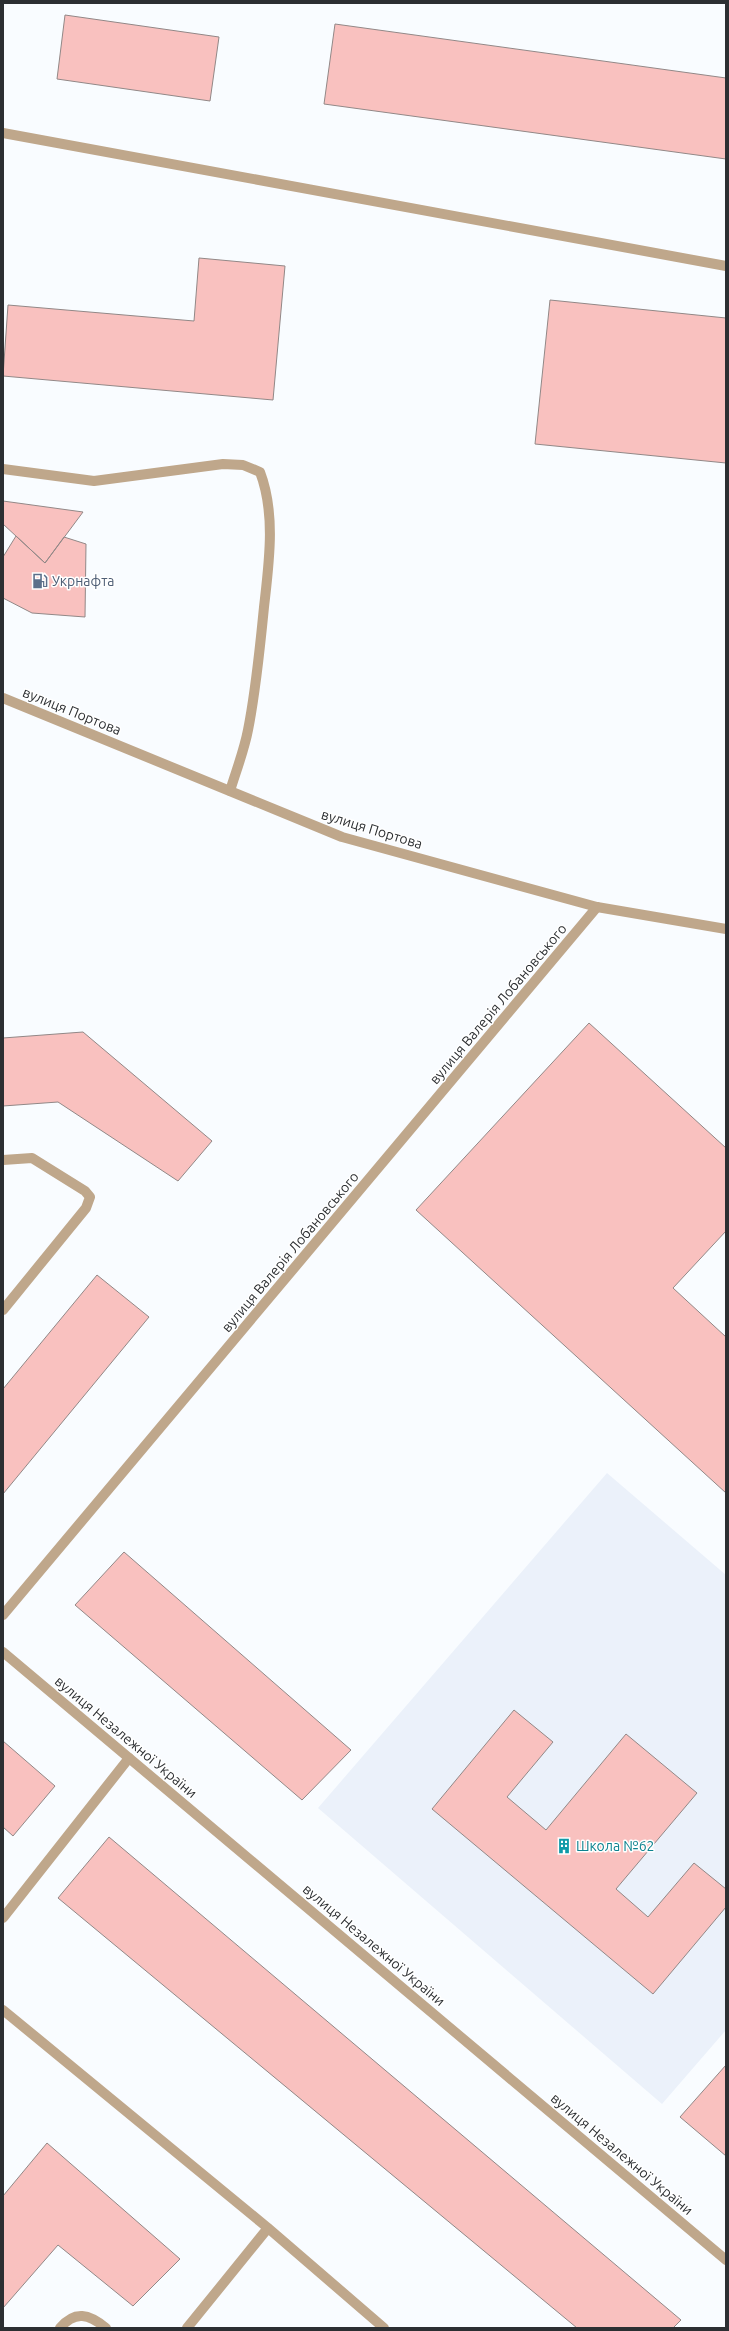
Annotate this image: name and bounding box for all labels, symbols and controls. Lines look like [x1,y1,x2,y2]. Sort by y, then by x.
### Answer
fuel station icon: Укрнафта [31,572,49,590]
place label: Укрнафта [52,573,115,589]
street label: вулиця Портова [20,684,124,738]
street label: вулиця Портова [319,806,425,852]
street label: вулиця Валерія Лобановського [426,921,570,1087]
street label: вулиця Валерія Лобановського [218,1169,362,1335]
street label: вулиця Незалежної України [52,1673,200,1801]
building icon: Школа №62 [555,1837,573,1855]
place label: Школа №62 [576,1838,655,1854]
street label: вулиця Незалежної України [300,1881,448,2009]
street label: вулиця Незалежної України [548,2090,696,2218]

